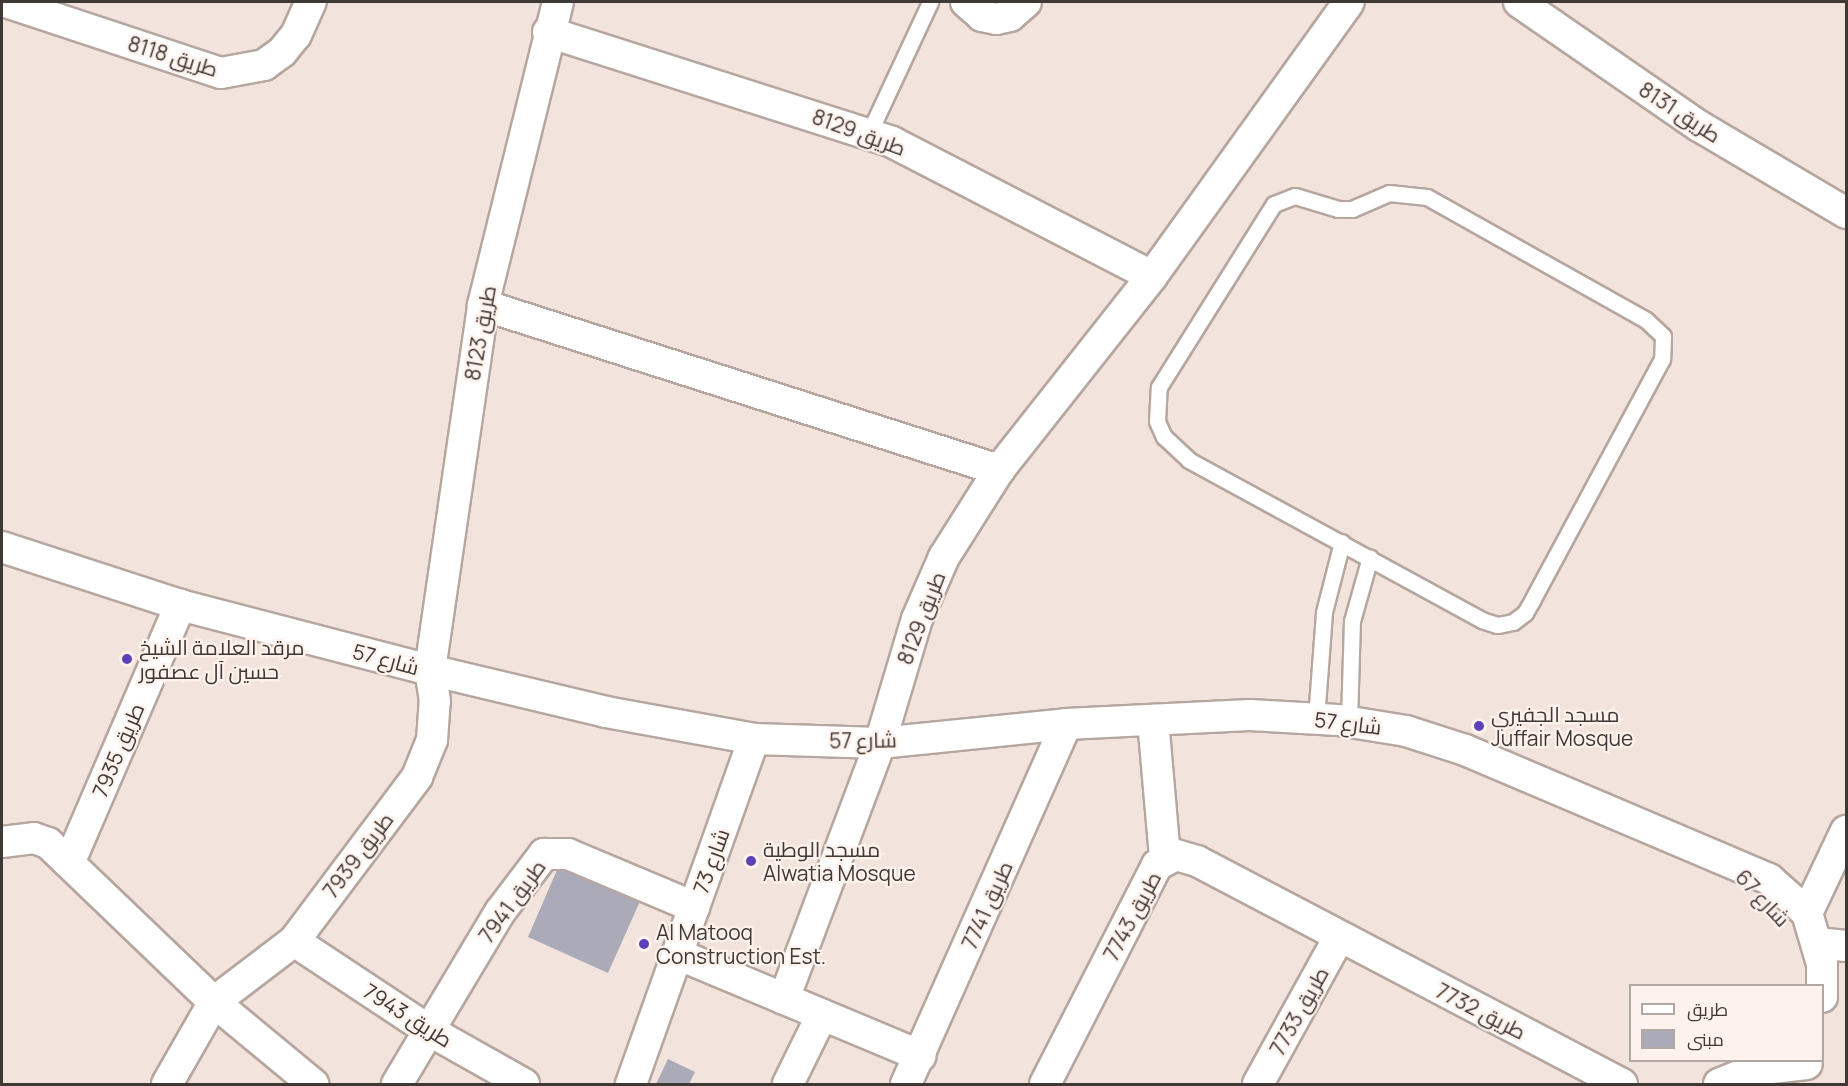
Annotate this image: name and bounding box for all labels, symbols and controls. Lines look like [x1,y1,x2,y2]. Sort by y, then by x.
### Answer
street label: طريق 8118 [125,30,221,82]
street label: طريق 8131 [1634,76,1726,148]
street label: طريق 8129 [809,103,909,161]
street label: طريق 8123 [459,283,501,383]
street label: طريق 8129 [892,568,950,668]
place label: مرقد العلامة الشيخ حسين آل عصفور [139,634,305,684]
street label: شارع 57 [350,638,422,680]
marker: مرقد العلامة الشيخ حسين آل عصفور [120,652,134,666]
street label: طريق 7935 [87,699,149,801]
place label: مسجد الجفيري Juffair Mosque [1491,701,1633,751]
street label: شارع 57 [1313,706,1383,740]
marker: مسجد الجفيري Juffair Mosque [1472,719,1486,733]
street label: شارع 57 [829,727,897,753]
street label: طريق 7939 [318,807,398,903]
street label: شارع 73 [688,825,734,897]
place label: مسجد الوطية Alwatia Mosque [763,836,916,886]
marker: مسجد الوطية Alwatia Mosque [744,854,758,868]
street label: طريق 7941 [473,855,551,947]
street label: طريق 7741 [956,857,1018,953]
street label: شارع 67 [1730,864,1796,932]
street label: طريق 7743 [1098,867,1166,965]
place label: Al Matooq Construction Est. [656,919,826,969]
marker: Al Matooq Construction Est. [637,937,651,951]
street label: طريق 7733 [1264,962,1334,1060]
street label: طريق 7943 [359,978,457,1052]
street label: طريق 7732 [1432,978,1530,1044]
legend [1629,984,1824,1062]
text: طريق [1687,997,1728,1021]
text: مبنى [1687,1027,1724,1051]

